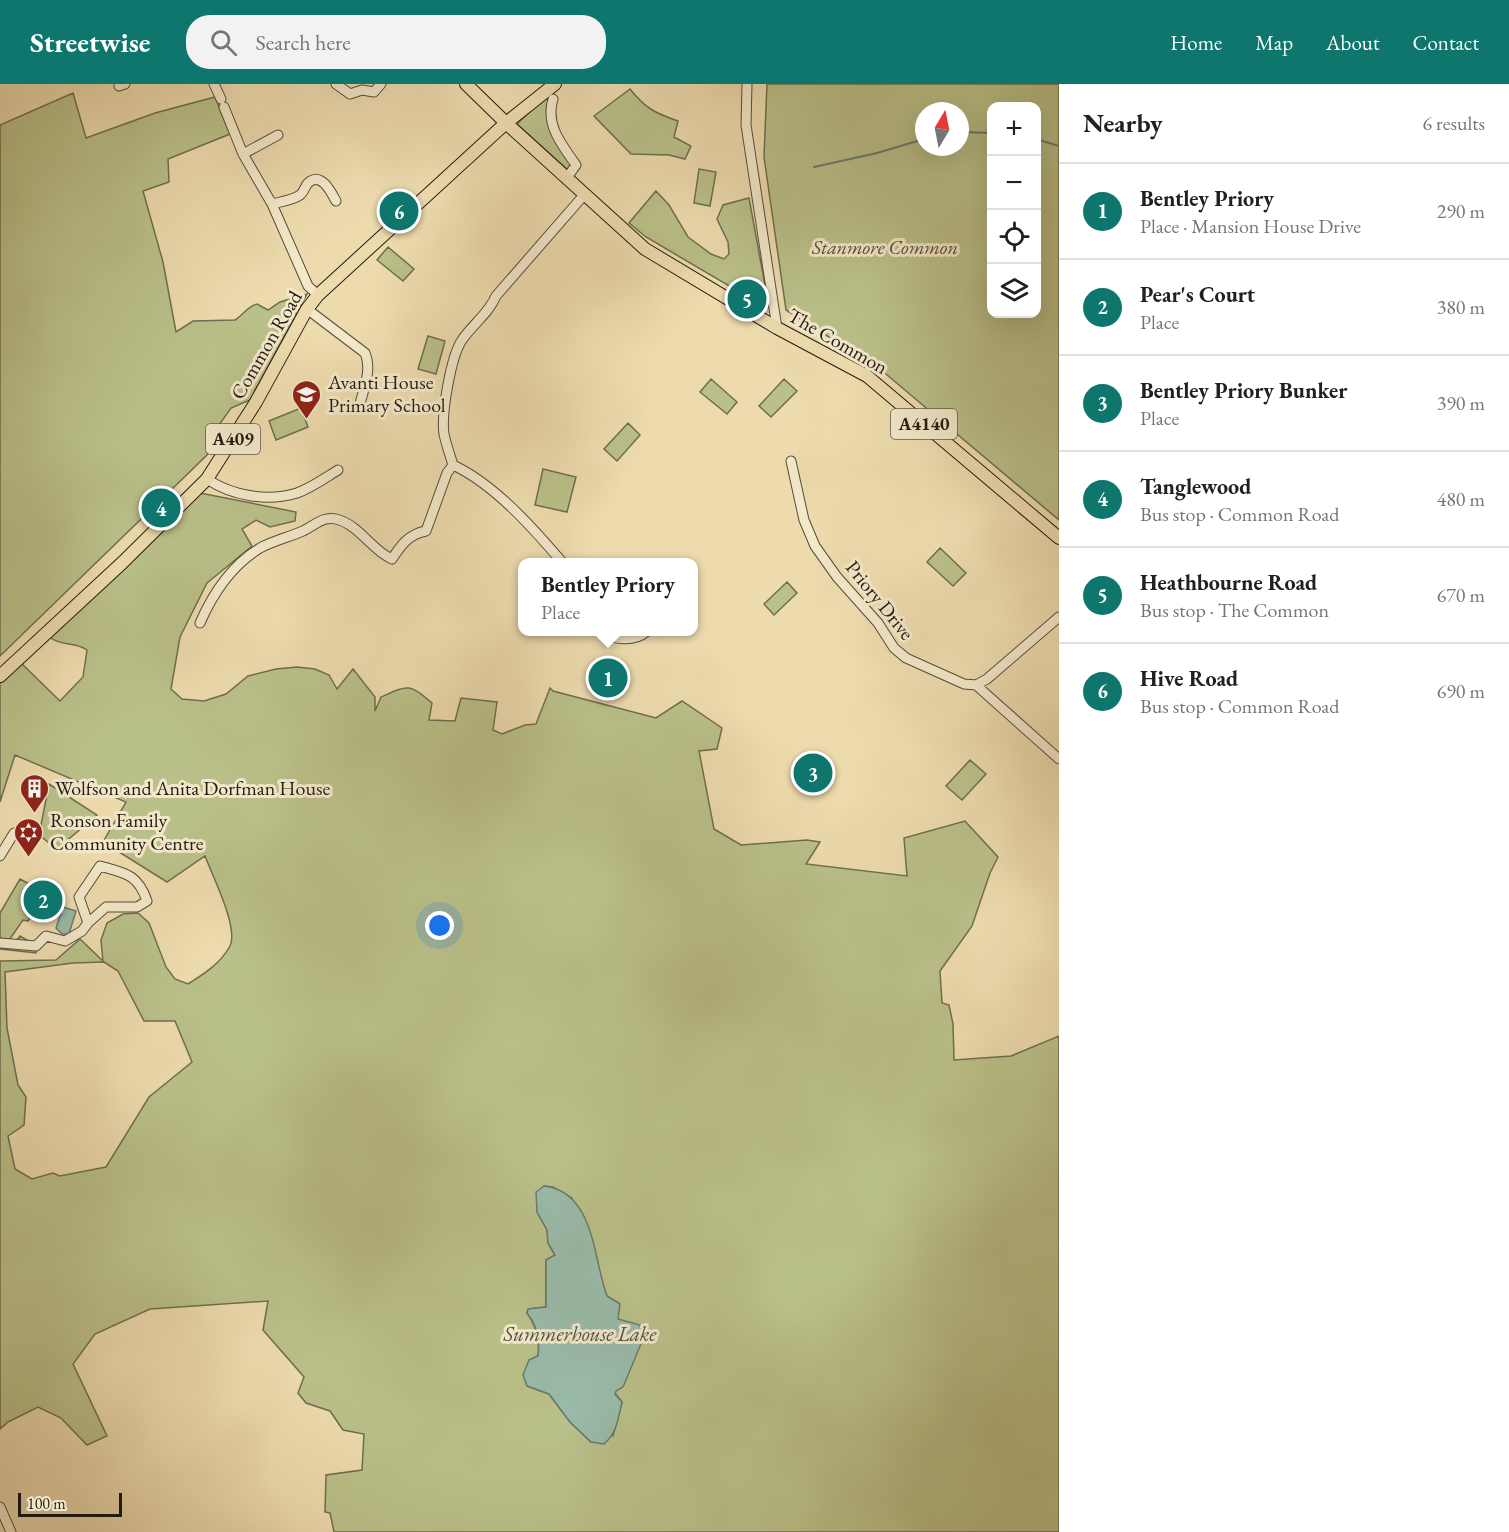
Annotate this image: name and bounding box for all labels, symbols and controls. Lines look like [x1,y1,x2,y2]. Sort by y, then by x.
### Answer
search box [186,15,606,69]
text: Streetwise [30,24,150,60]
icon: search [207,26,240,59]
text: Search here [255,28,351,57]
text: Home [1170,29,1222,56]
text: Map [1255,29,1293,56]
text: About [1326,29,1379,56]
text: Contact [1412,29,1479,56]
north arrow [915,102,969,156]
map controls [987,102,1041,318]
button: + [987,102,1041,156]
text: Nearby [1083,106,1163,140]
text: 6 results [1422,110,1485,136]
button: − [987,156,1041,210]
text: Bentley Priory [1140,184,1274,213]
pin: 6 [380,188,418,234]
text: 1 [1097,198,1108,224]
text: 290 m [1437,198,1485,224]
button: locate [987,210,1041,264]
text: Place · Mansion House Drive [1140,213,1361,239]
park label: Stanmore Common [811,234,958,260]
button: layers [987,264,1041,318]
pin: 5 [728,276,766,322]
text: Pear's Court [1140,280,1255,309]
street label: Common Road [224,285,308,404]
text: 2 [1097,294,1108,320]
text: 380 m [1437,294,1485,320]
street label: The Common [783,302,893,380]
text: Place [1140,309,1179,335]
place label: Avanti House Primary School [327,369,446,418]
text: Bentley Priory Bunker [1140,376,1347,405]
school or university icon: Avanti House Primary School [291,378,323,420]
text: 3 [1097,390,1108,416]
text: 390 m [1437,390,1485,416]
text: Place [1140,405,1179,431]
road number: A4140 [891,409,957,439]
road number: A409 [206,424,260,454]
text: Tanglewood [1140,472,1251,501]
pin: 4 [142,486,180,530]
text: 4 [1097,486,1108,512]
text: 480 m [1437,486,1485,512]
text: Bus stop · Common Road [1140,501,1339,527]
street label: Priory Drive [840,555,920,645]
popup [518,558,698,636]
text: Heathbourne Road [1140,568,1317,597]
text: Bentley Priory [541,570,675,599]
text: 5 [1097,582,1108,608]
text: 670 m [1437,582,1485,608]
text: Bus stop · The Common [1140,597,1329,623]
text: Place [541,599,580,625]
pin: 1 [588,656,628,700]
text: Hive Road [1140,664,1238,693]
text: 6 [1097,678,1108,704]
text: 690 m [1437,678,1485,704]
text: Bus stop · Common Road [1140,693,1339,719]
pin: 3 [794,750,832,796]
building icon: Wolfson and Anita Dorfman House [18,772,50,814]
place label: Wolfson and Anita Dorfman House [55,775,330,801]
place label: Ronson Family Community Centre [50,807,204,856]
synagogue icon: Ronson Family Community Centre [13,816,45,858]
pin: 2 [24,878,63,922]
your location [425,911,454,940]
water label: Summerhouse Lake [503,1320,657,1347]
scale bar [18,1490,122,1518]
text: 100 m [27,1493,66,1514]

